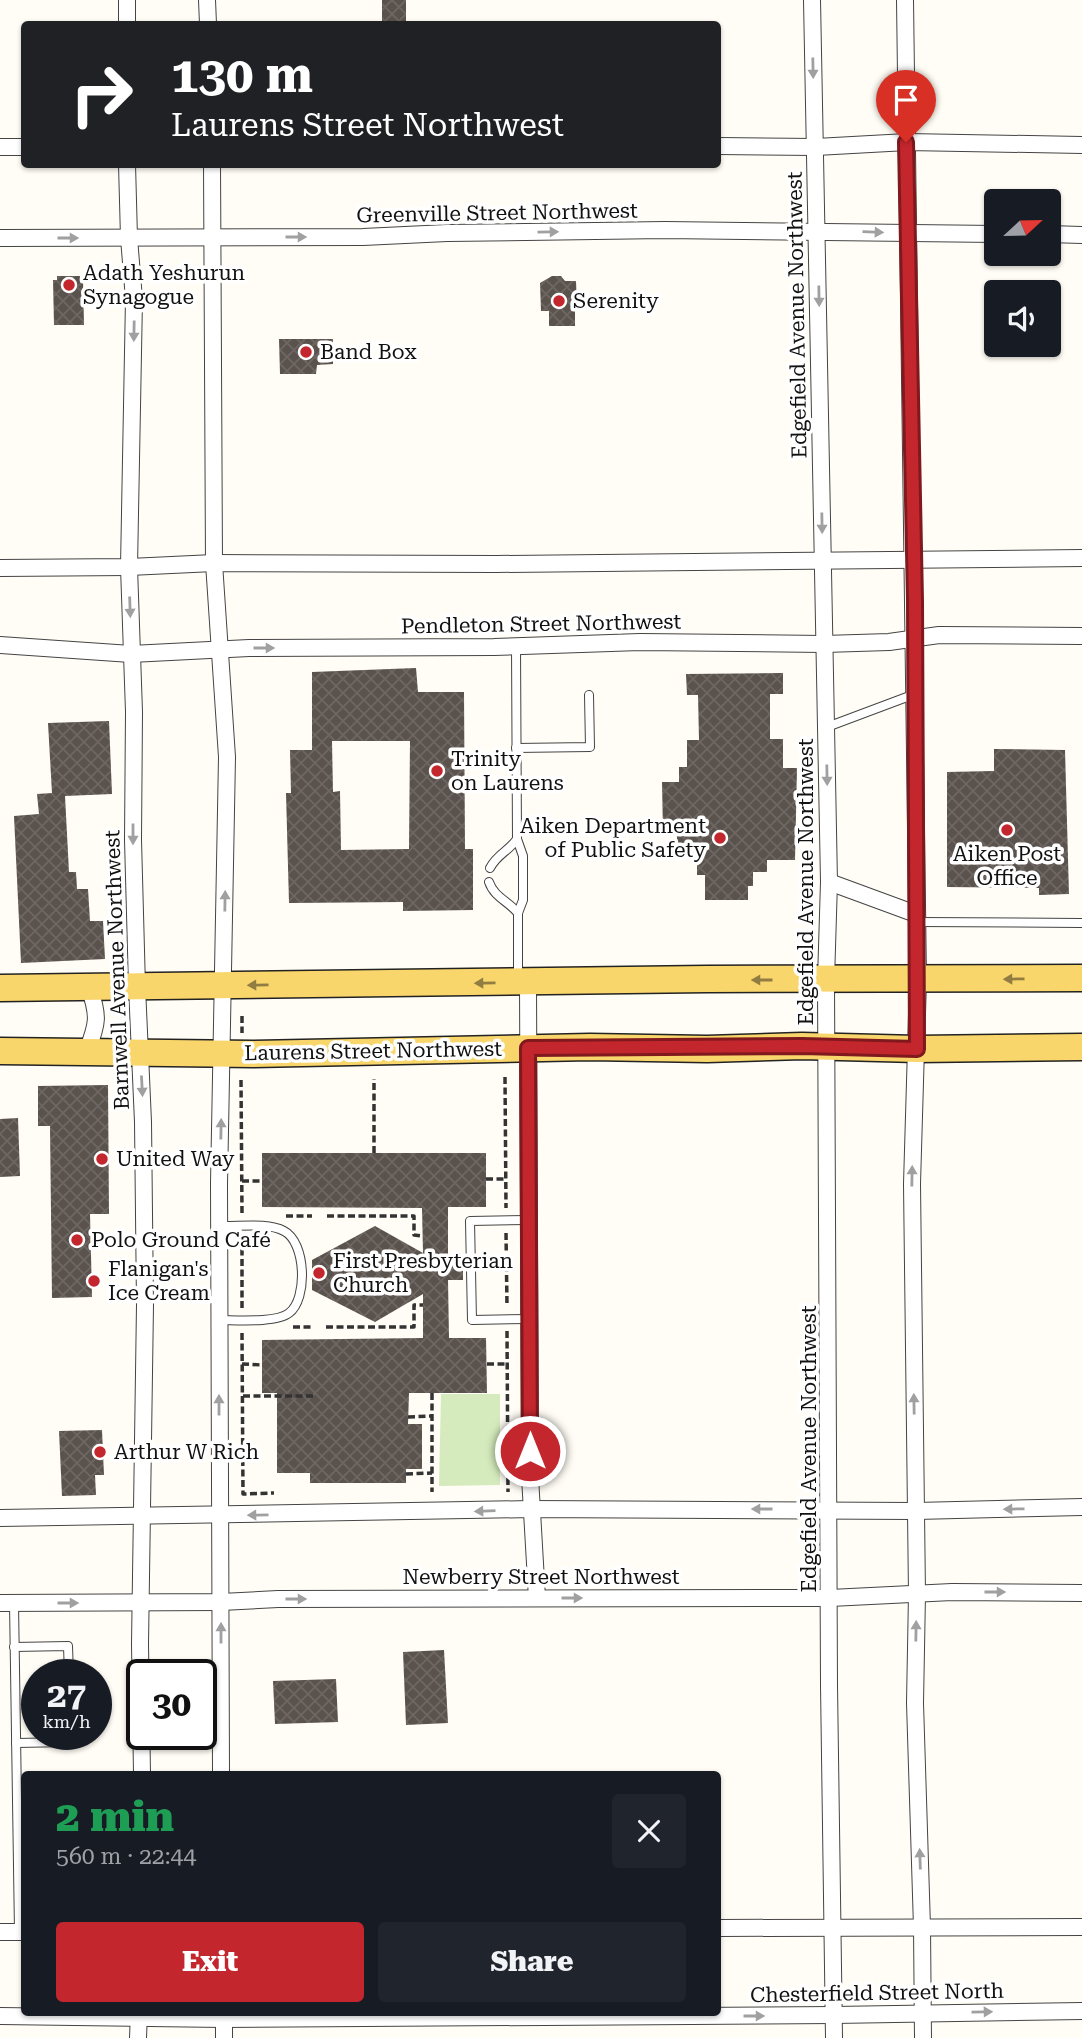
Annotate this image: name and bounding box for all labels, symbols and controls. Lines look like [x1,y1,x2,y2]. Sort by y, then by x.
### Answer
text: 130 m [171,47,313,104]
icon: right [56,49,147,140]
one-way arrow [807,57,819,79]
pin [876,70,936,142]
icon: arrive [887,81,925,119]
text: Laurens Street Northwest [171,106,564,144]
street label: Edgefield Avenue Northwest [782,171,812,459]
north arrow [984,189,1060,266]
map controls [984,189,1061,357]
street label: Greenville Street Northwest [356,199,638,227]
one-way arrow [537,226,559,238]
one-way arrow [862,226,884,238]
one-way arrow [285,231,307,243]
one-way arrow [57,232,79,244]
place label: Adath Yeshurun Synagogue [83,261,245,309]
marker: Adath Yeshurun Synagogue [61,277,77,293]
button: sound [984,280,1061,357]
one-way arrow [813,285,825,307]
place label: Serenity [573,289,659,313]
marker: Serenity [551,293,567,309]
one-way arrow [128,320,140,342]
place label: Band Box [320,340,416,364]
marker: Band Box [298,344,314,360]
one-way arrow [816,512,827,534]
one-way arrow [124,596,136,618]
street label: Pendleton Street Northwest [401,610,682,638]
one-way arrow [253,642,275,654]
street label: Edgefield Avenue Northwest [794,738,818,1026]
place label: Trinity on Laurens [451,747,564,795]
marker: Trinity on Laurens [429,763,445,779]
one-way arrow [822,764,833,786]
place label: Aiken Department of Public Safety [520,814,707,862]
marker: Aiken Post Office [999,822,1015,838]
one-way arrow [127,824,139,846]
street label: Barnwell Avenue Northwest [100,829,134,1111]
marker: Aiken Department of Public Safety [712,830,728,846]
place label: Aiken Post Office [953,842,1061,890]
one-way arrow [219,890,231,912]
one-way arrow [1003,973,1025,985]
one-way arrow [751,974,773,986]
one-way arrow [474,977,496,989]
one-way arrow [247,980,269,991]
street label: Laurens Street Northwest [244,1037,502,1065]
one-way arrow [136,1075,147,1097]
one-way arrow [215,1118,226,1140]
place label: United Way [116,1147,235,1171]
marker: United Way [94,1151,110,1167]
one-way arrow [906,1165,918,1187]
place label: Polo Ground Café [91,1228,271,1252]
marker: Polo Ground Café [69,1232,85,1248]
place label: First Presbyterian Church [333,1249,514,1297]
place label: Flanigan's Ice Cream [108,1257,210,1305]
marker: First Presbyterian Church [311,1265,327,1281]
marker: Flanigan's Ice Cream [86,1273,102,1289]
street label: Edgefield Avenue Northwest [797,1305,821,1593]
one-way arrow [908,1393,919,1415]
one-way arrow [213,1394,225,1416]
position arrow [493,1414,567,1488]
place label: Arthur W Rich [114,1440,259,1464]
marker: Arthur W Rich [92,1444,108,1460]
one-way arrow [751,1503,773,1515]
one-way arrow [1003,1503,1025,1515]
one-way arrow [474,1506,496,1517]
one-way arrow [247,1509,269,1521]
street label: Newberry Street Northwest [402,1565,680,1589]
one-way arrow [985,1586,1007,1598]
one-way arrow [561,1592,583,1604]
one-way arrow [285,1593,307,1605]
one-way arrow [57,1597,79,1609]
one-way arrow [910,1620,922,1642]
one-way arrow [215,1622,227,1644]
speed limit sign: 30 [126,1659,217,1750]
text: 27 [47,1675,86,1716]
text: km/h [42,1711,91,1732]
text: 2 min [56,1792,174,1841]
button: close [612,1794,686,1868]
text: 560 m · 22:44 [56,1843,196,1870]
one-way arrow [915,1847,926,1869]
button: Exit [56,1922,364,2002]
button: Share [378,1922,686,2002]
street label: Chesterfield Street North [750,1979,1005,2007]
one-way arrow [971,2006,993,2018]
one-way arrow [743,2010,765,2022]

